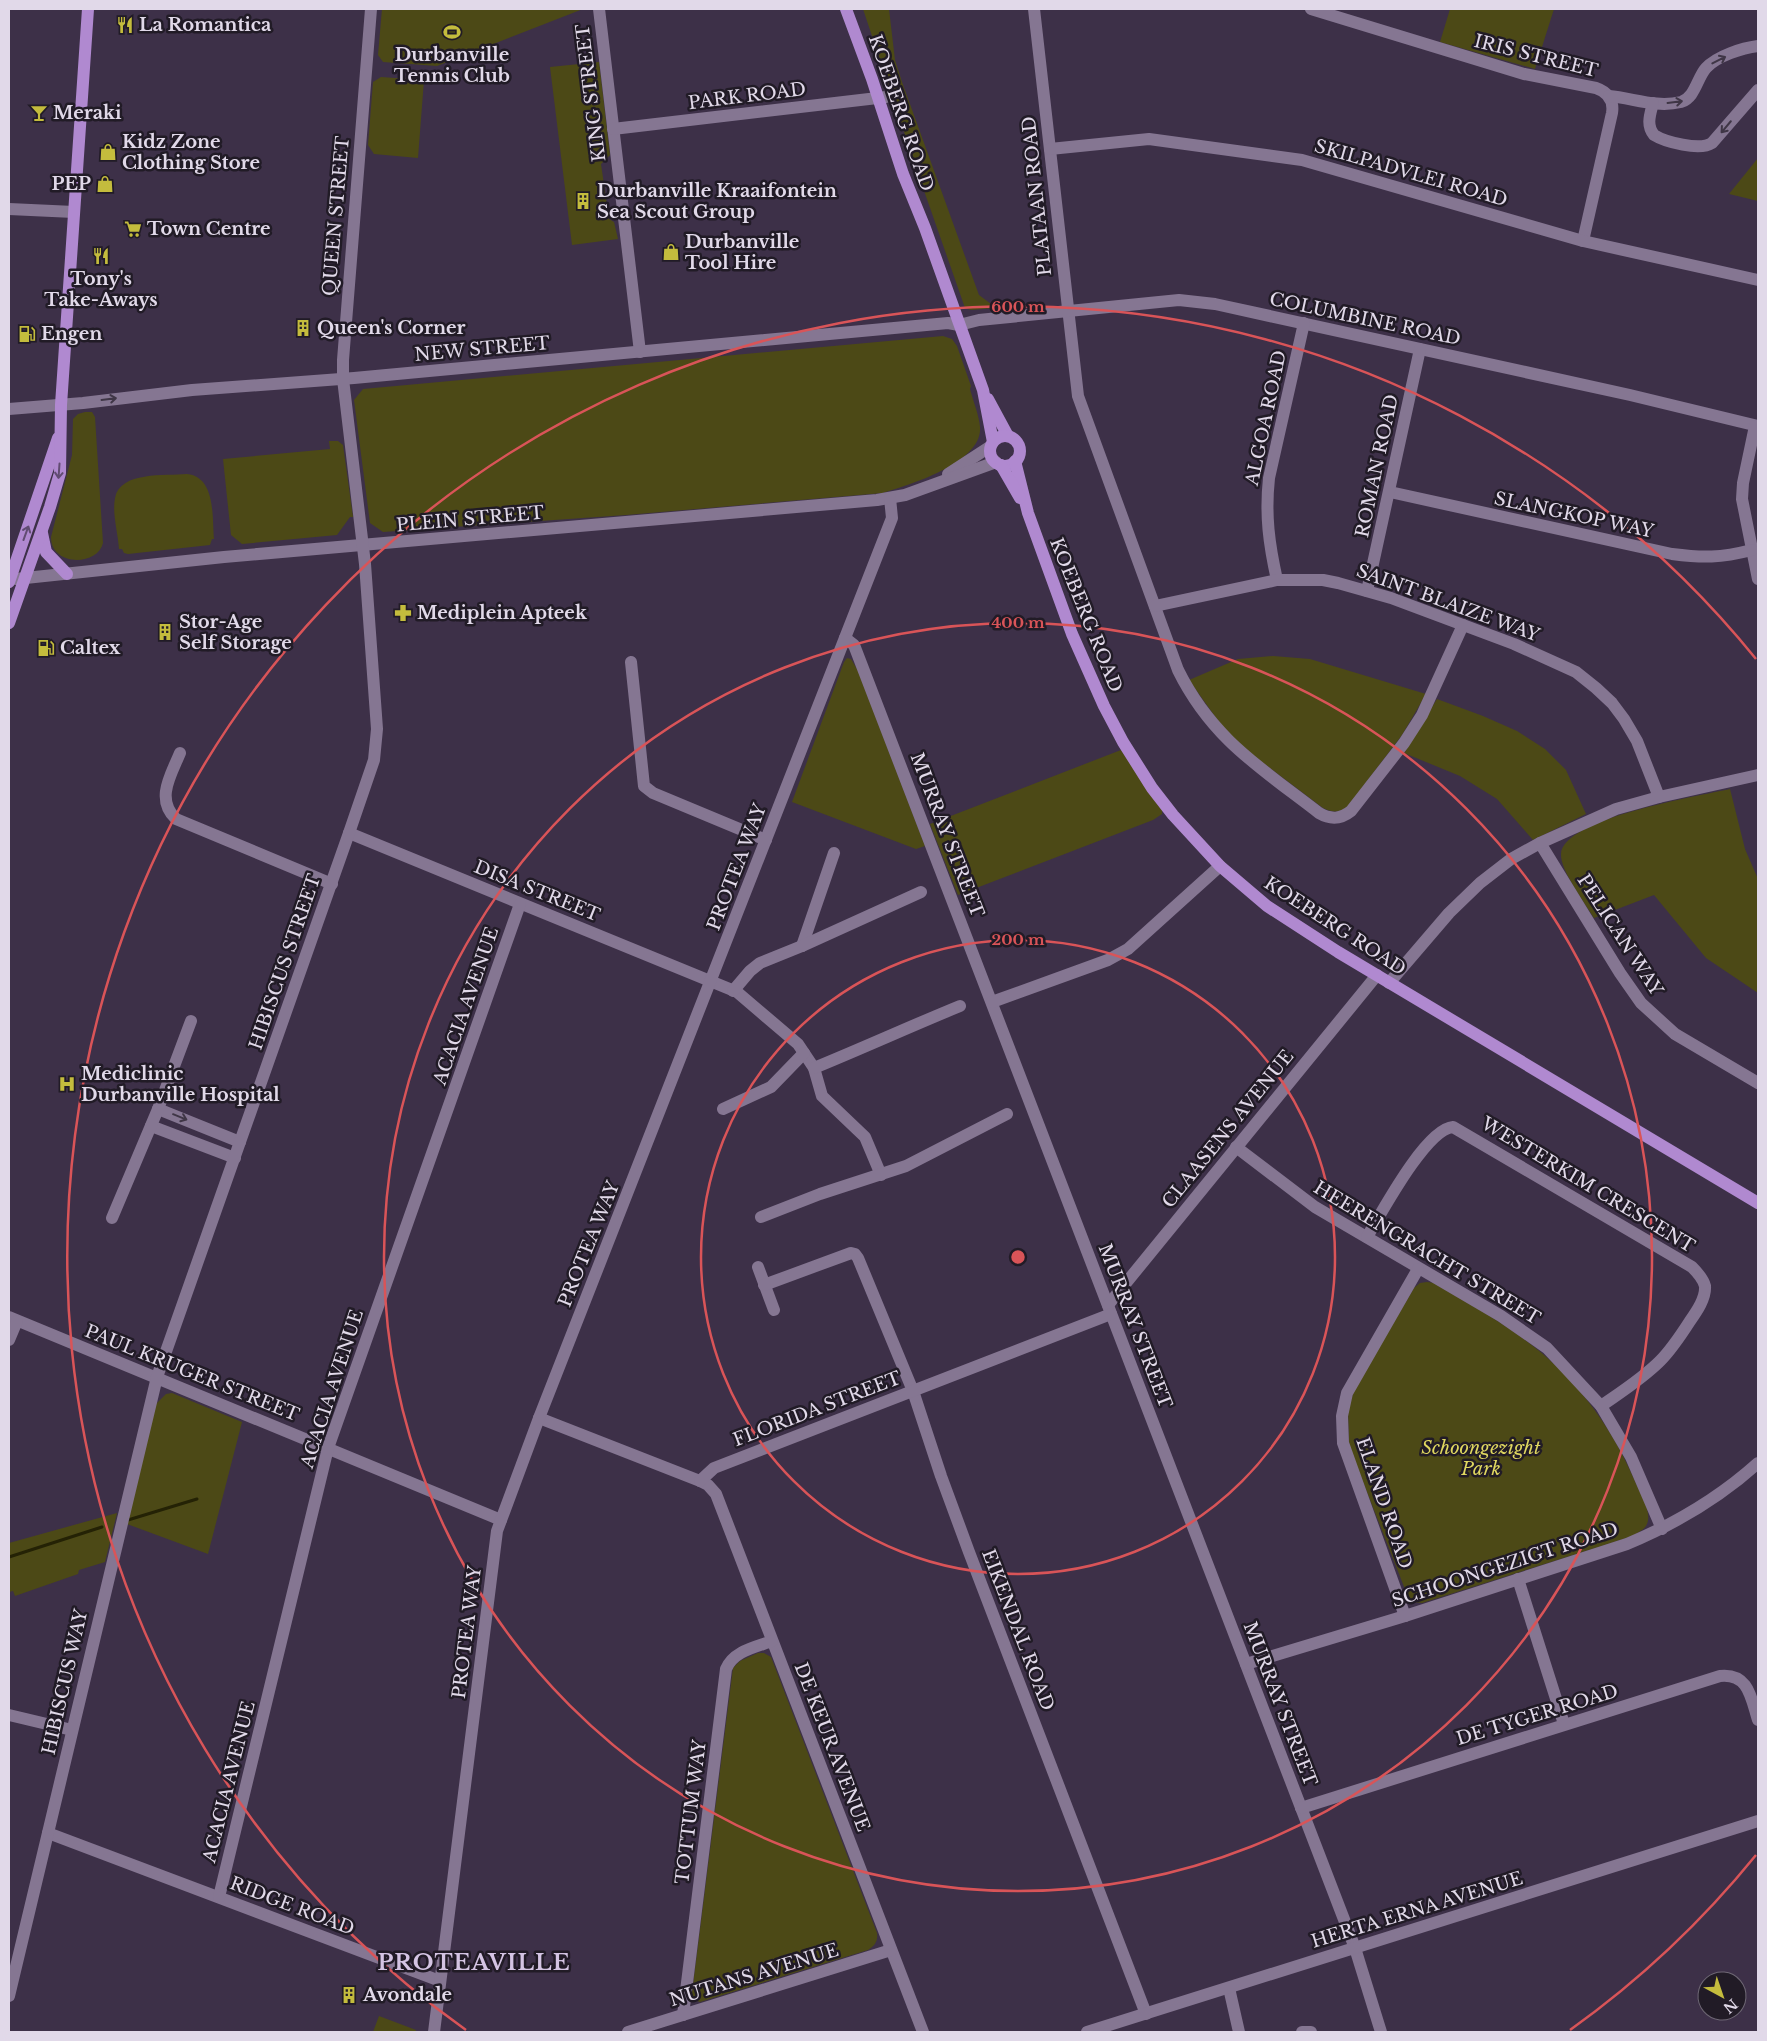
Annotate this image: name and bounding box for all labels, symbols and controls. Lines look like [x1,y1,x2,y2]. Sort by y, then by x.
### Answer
place label: La Romantica [139,14,272,36]
restaurant icon: La Romantica [115,15,135,35]
sports icon: Durbanville Tennis Club [442,22,462,42]
street label: KING STREET [572,22,610,163]
street label: IRIS STREET [1472,30,1601,82]
street label: KOEBERG ROAD [864,32,938,194]
place label: Durbanville Tennis Club [394,44,510,87]
one-way arrow [1711,55,1726,65]
street label: PARK ROAD [687,78,807,114]
one-way arrow [1667,97,1683,107]
place label: Meraki [53,102,122,124]
bar icon: Meraki [29,103,49,123]
street label: PLATAAN ROAD [1018,115,1056,277]
one-way arrow [1721,120,1732,133]
place label: Kidz Zone Clothing Store [122,131,260,174]
street label: QUEEN STREET [318,135,354,297]
street label: SKILPADVLEI ROAD [1312,135,1510,211]
shop icon: Kidz Zone Clothing Store [98,142,118,162]
place label: PEP [51,173,91,195]
shop icon: PEP [95,174,115,194]
place label: Durbanville Kraaifontein Sea Scout Group [597,180,837,223]
building icon: Durbanville Kraaifontein Sea Scout Group [573,191,593,211]
place label: Town Centre [147,218,271,240]
supermarket icon: Town Centre [123,219,143,239]
place label: Durbanville Tool Hire [685,231,799,274]
shop icon: Durbanville Tool Hire [661,242,681,262]
restaurant icon: Tony's Take-Aways [91,246,111,266]
place label: Tony's Take-Aways [44,268,158,311]
street label: COLUMBINE ROAD [1267,288,1463,350]
text: 600 m [991,297,1045,316]
place label: Queen's Corner [317,317,466,339]
building icon: Queen's Corner [293,318,313,338]
place label: Engen [41,323,102,345]
fuel station icon: Engen [17,324,37,344]
street label: NEW STREET [413,332,551,366]
street label: ALGOA ROAD [1241,348,1291,489]
street label: ROMAN ROAD [1351,392,1403,540]
one-way arrow [101,394,117,404]
one-way arrow [55,462,64,478]
street label: SLANGKOP WAY [1492,487,1656,543]
street label: PLEIN STREET [395,502,545,536]
one-way arrow [22,526,31,542]
street label: KOEBERG ROAD [1045,535,1127,695]
street label: SAINT BLAIZE WAY [1353,560,1543,647]
place label: Mediplein Apteek [417,602,588,624]
pharmacy icon: Mediplein Apteek [393,603,413,623]
place label: Stor-Age Self Storage [179,611,292,654]
text: 400 m [991,613,1045,632]
building icon: Stor-Age Self Storage [155,622,175,642]
place label: Caltex [60,637,121,659]
fuel station icon: Caltex [36,638,56,658]
street label: MURRAY STREET [905,750,989,921]
street label: PROTEA WAY [703,800,772,933]
street label: DISA STREET [471,856,604,926]
street label: PELICAN WAY [1573,870,1668,1001]
street label: HIBISCUS STREET [245,871,326,1053]
street label: KOEBERG ROAD [1260,872,1410,980]
street label: ACACIA AVENUE [428,924,503,1089]
text: 200 m [992,930,1045,949]
street label: CLAASENS AVENUE [1158,1046,1298,1212]
place label: Mediclinic Durbanville Hospital [81,1063,280,1106]
hospital icon: Mediclinic Durbanville Hospital [57,1074,77,1094]
street label: WESTERKIM CRESCENT [1476,1112,1699,1258]
one-way arrow [172,1113,187,1123]
street label: PROTEA WAY [554,1177,625,1310]
street label: HEERENGRACHT STREET [1310,1177,1545,1330]
street label: MURRAY STREET [1093,1241,1177,1412]
centre of rings [1009,1248,1027,1266]
street label: ACACIA AVENUE [296,1307,368,1472]
street label: PAUL KRUGER STREET [82,1320,303,1426]
street label: FLORIDA STREET [730,1367,905,1451]
street label: ELAND ROAD [1351,1434,1417,1572]
park label: Schoongezight Park [1421,1437,1541,1480]
street label: SCHOONGEZIGT ROAD [1389,1518,1621,1612]
street label: EIKENDAL ROAD [977,1546,1059,1714]
street label: PROTEA WAY [448,1563,486,1700]
street label: HIBISCUS WAY [38,1606,93,1757]
street label: MURRAY STREET [1238,1619,1322,1790]
street label: DE KEUR AVENUE [790,1659,874,1835]
street label: DE TYGER ROAD [1453,1680,1621,1750]
street label: ACACIA AVENUE [198,1699,260,1866]
street label: TOTTUM WAY [671,1738,711,1885]
street label: HERTA ERNA AVENUE [1308,1867,1526,1953]
street label: RIDGE ROAD [227,1872,357,1940]
street label: NUTANS AVENUE [667,1939,841,2011]
district label: PROTEAVILLE [377,1949,571,1976]
north arrow [1697,1971,1747,2021]
place label: Avondale [362,1984,452,2006]
building icon: Avondale [339,1985,359,2005]
text: N [1720,1995,1741,2017]

